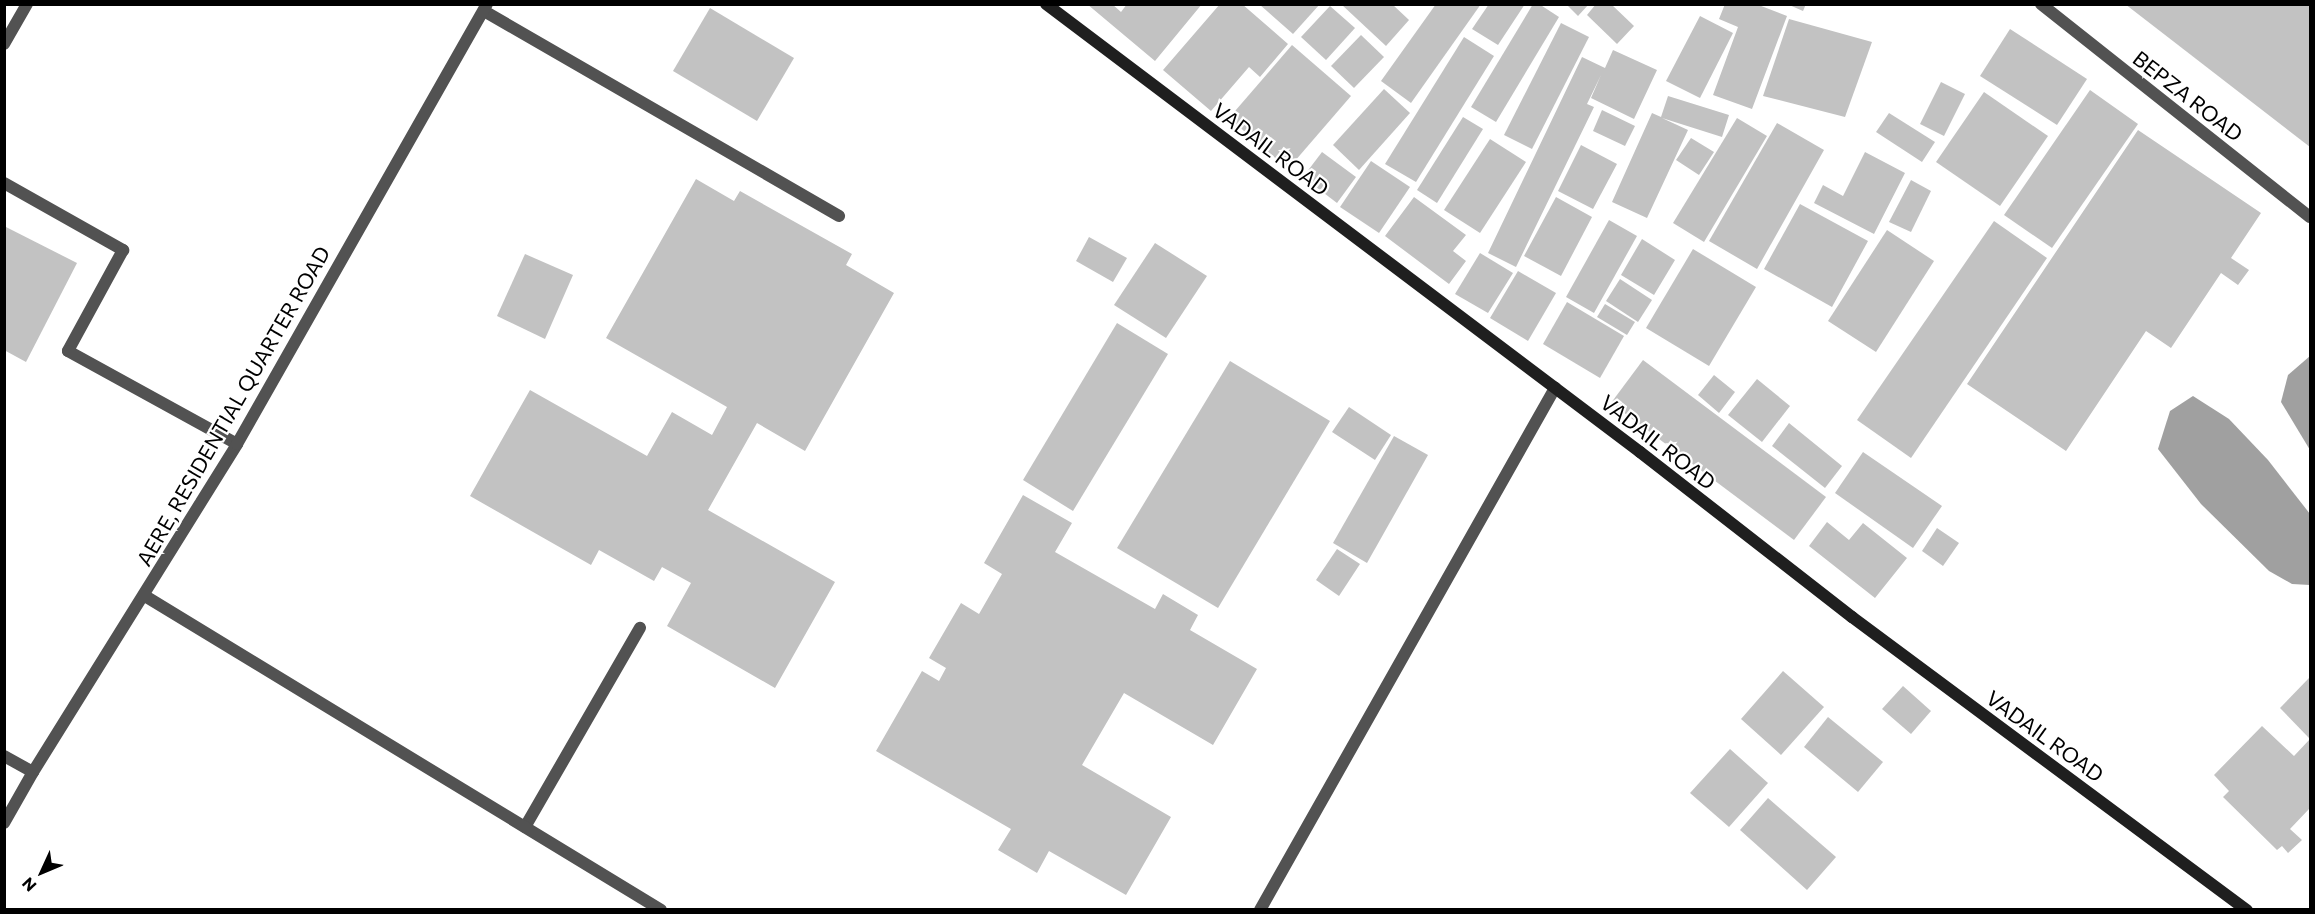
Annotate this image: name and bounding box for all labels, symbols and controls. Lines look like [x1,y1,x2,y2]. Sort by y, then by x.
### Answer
street label: BEPZA ROAD [2128,45,2248,147]
street label: VADAIL ROAD [1208,97,1334,201]
street label: AERE, RESIDENTIAL QUARTER ROAD [131,242,335,570]
street label: VADAIL ROAD [1596,389,1720,495]
street label: VADAIL ROAD [1981,685,2109,787]
north arrow [12,842,72,902]
text: N [18,874,40,896]

